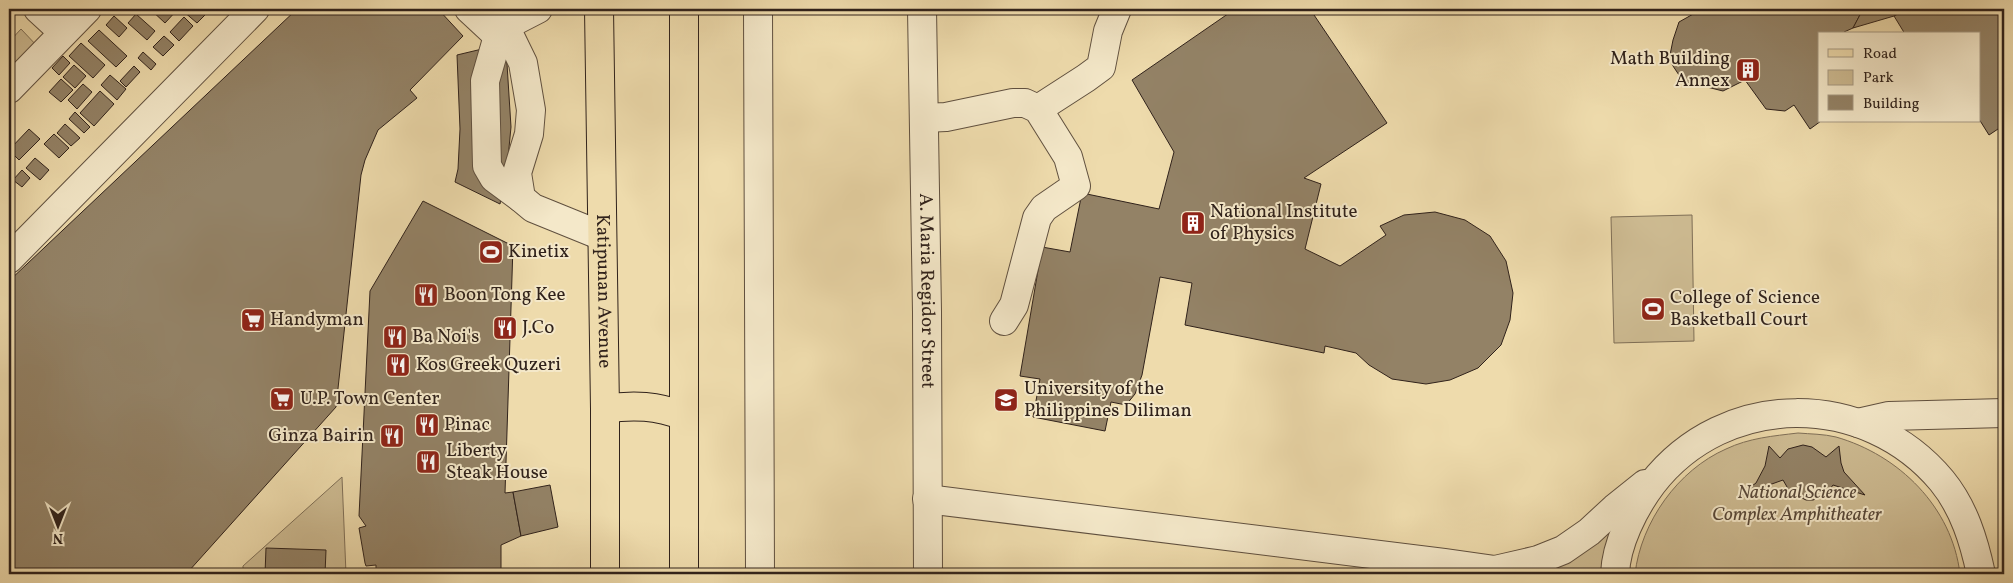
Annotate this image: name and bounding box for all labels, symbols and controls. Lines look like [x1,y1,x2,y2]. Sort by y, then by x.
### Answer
legend [1818,32,1980,122]
text: Road [1863,44,1897,65]
place label: Math Building Annex [1610,46,1730,94]
building icon: Math Building Annex [1735,57,1761,83]
text: Park [1863,68,1894,89]
text: Building [1863,94,1920,115]
street label: A. Maria Regidor Street [912,193,940,389]
place label: National Institute of Physics [1210,199,1358,247]
building icon: National Institute of Physics [1180,210,1206,236]
street label: Katipunan Avenue [589,214,617,368]
sports icon: Kinetix [478,239,504,265]
place label: Kinetix [508,239,569,265]
restaurant icon: Boon Tong Kee [413,282,439,308]
place label: Boon Tong Kee [444,282,566,308]
place label: College of Science Basketball Court [1670,285,1820,333]
sports icon: College of Science Basketball Court [1640,296,1666,322]
supermarket icon: Handyman [240,307,266,333]
place label: Handyman [270,307,364,333]
restaurant icon: J.Co [492,315,518,341]
place label: J.Co [522,315,554,341]
restaurant icon: Ba Noi's [382,324,408,350]
place label: Ba Noi's [412,324,480,350]
restaurant icon: Kos Greek Quzeri [385,352,411,378]
place label: Kos Greek Quzeri [416,352,561,378]
place label: University of the Philippines Diliman [1024,376,1192,424]
supermarket icon: U.P. Town Center [269,386,295,412]
place label: U.P. Town Center [300,386,439,412]
school or university icon: University of the Philippines Diliman [993,387,1019,413]
restaurant icon: Pinac [414,412,440,438]
place label: Pinac [444,412,490,438]
place label: Ginza Bairin [268,423,374,449]
restaurant icon: Ginza Bairin [379,423,405,449]
place label: Liberty Steak House [446,438,548,486]
restaurant icon: Liberty Steak House [415,449,441,475]
park label: National Science Complex Amphitheater [1712,480,1883,528]
north arrow [32,500,82,550]
text: N [53,528,63,547]

